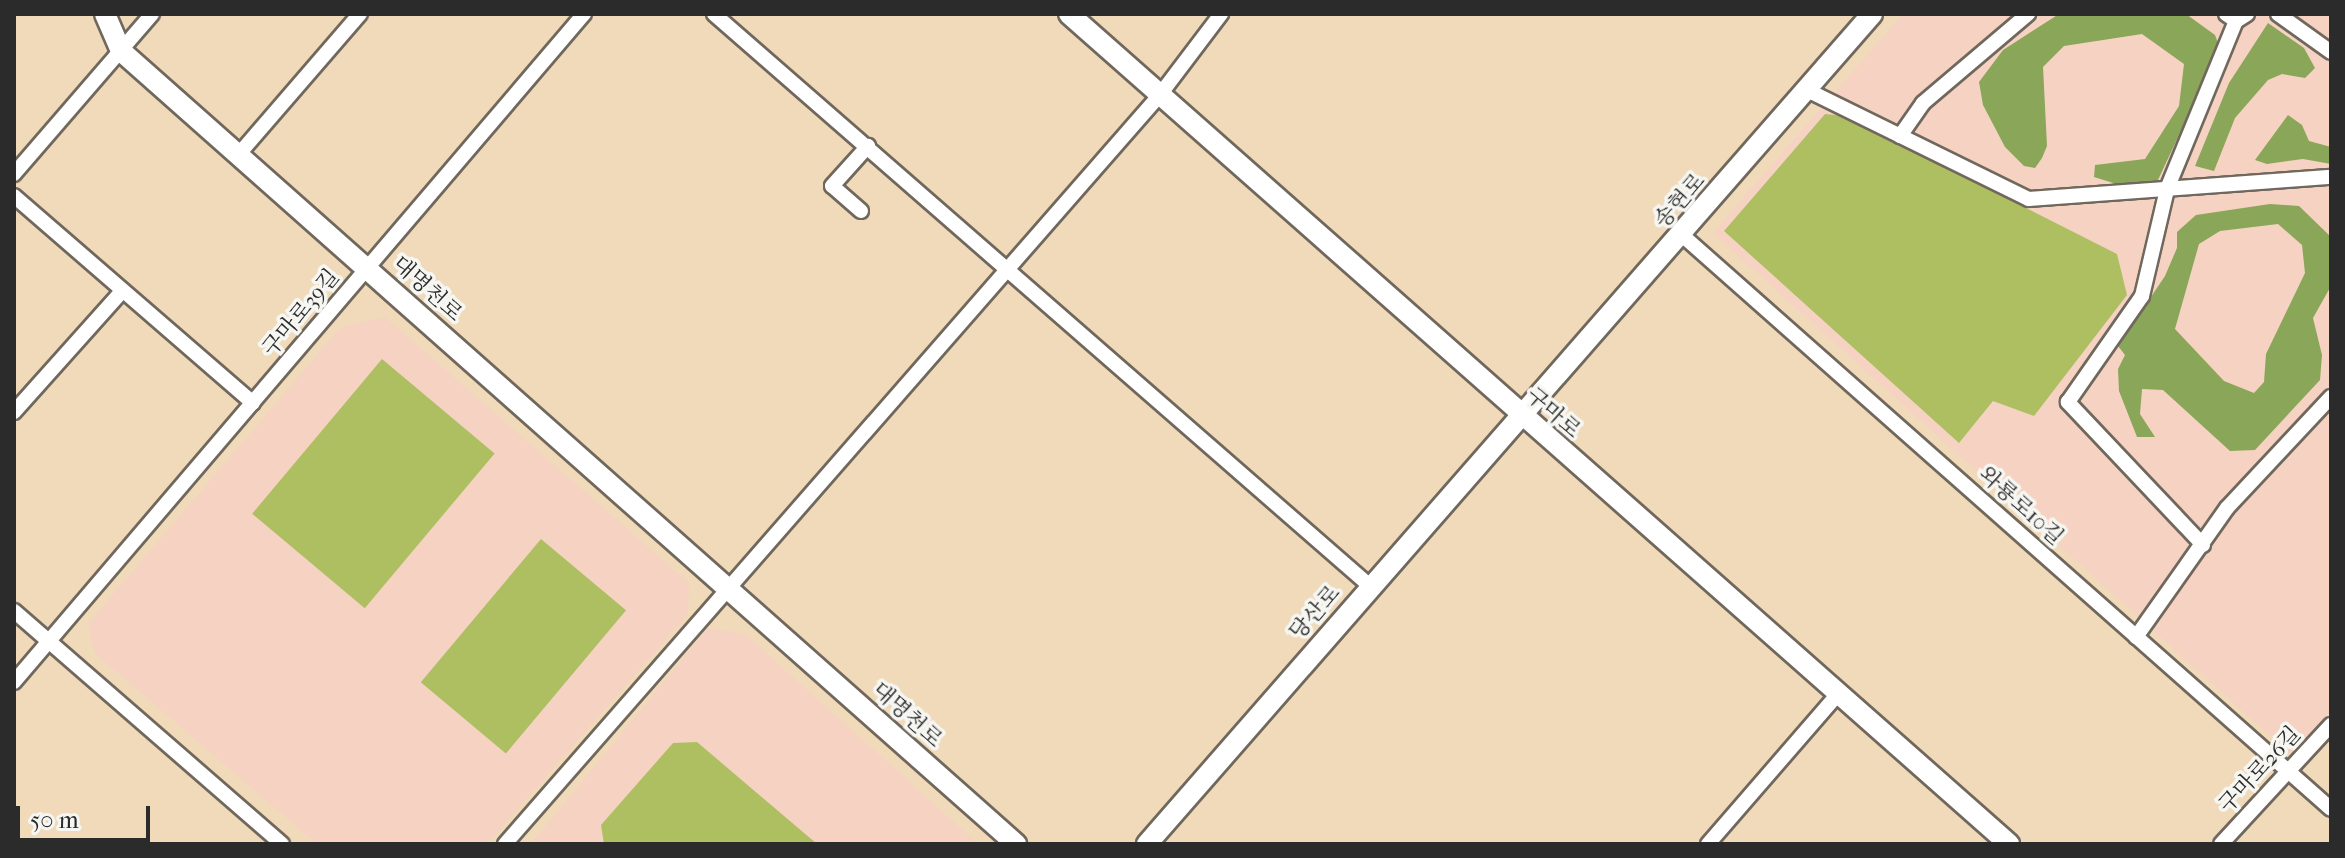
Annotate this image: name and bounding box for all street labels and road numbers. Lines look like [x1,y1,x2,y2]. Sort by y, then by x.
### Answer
street label: 송현로 [1649,168,1711,234]
street label: 대명천로 [387,251,467,327]
street label: 구마로39길 [257,264,345,362]
street label: 구마로 [1520,382,1586,444]
street label: 와룡로10길 [1973,461,2069,551]
street label: 당산로 [1284,580,1346,646]
street label: 대명천로 [867,677,947,753]
street label: 구마로26길 [2213,721,2307,819]

